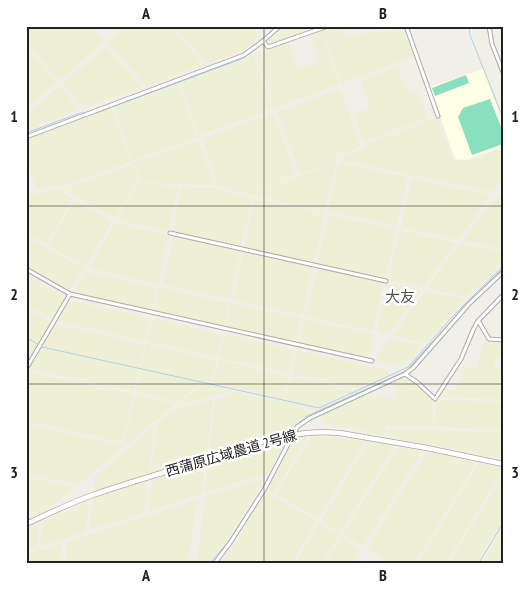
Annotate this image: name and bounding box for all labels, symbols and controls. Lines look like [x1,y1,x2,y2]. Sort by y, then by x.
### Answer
text: A [141,3,151,23]
text: B [379,3,387,23]
text: 1 [10,106,18,126]
text: 1 [511,106,519,126]
text: 2 [10,284,18,304]
text: 2 [511,284,519,304]
district label: 大友 [385,287,415,306]
street label: 西蒲原広域農道 2号線 [163,426,299,480]
text: 3 [10,462,18,482]
text: 3 [511,462,519,482]
text: A [141,565,151,585]
text: B [379,565,387,585]

